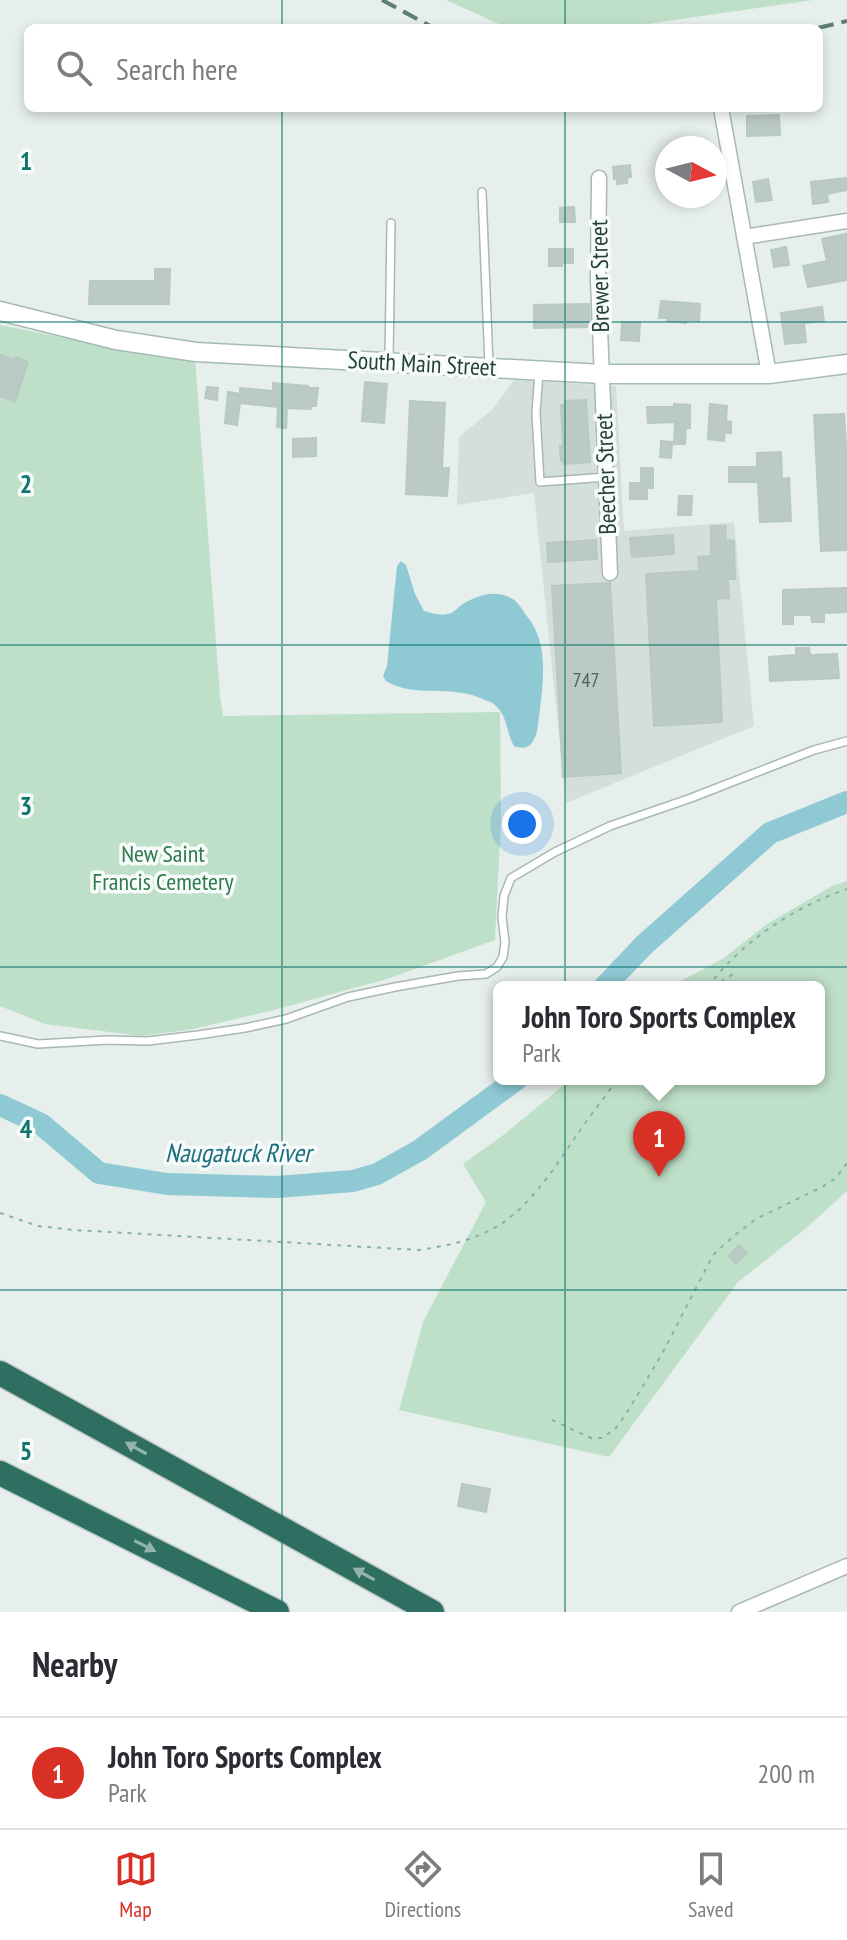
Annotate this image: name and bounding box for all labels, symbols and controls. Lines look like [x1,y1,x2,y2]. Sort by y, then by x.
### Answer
search box [24,24,823,112]
icon: search [52,46,96,90]
text: Search here [116,49,238,88]
north arrow [655,136,727,208]
text: 1 [20,144,32,177]
street label: Brewer Street [583,219,616,333]
street label: South Main Street [347,344,497,383]
street label: Beecher Street [588,413,623,535]
text: 2 [20,467,32,500]
house number: 747 [573,667,600,693]
text: 3 [20,789,32,822]
your location [502,804,542,844]
park label: New Saint Francis Cemetery [92,838,234,897]
popup [493,981,825,1085]
text: John Toro Sports Complex [522,997,796,1036]
text: Park [522,1036,561,1069]
pin: 1 [633,1111,685,1177]
text: 4 [20,1112,33,1145]
water label: Naugatuck River [165,1136,315,1169]
text: 5 [20,1434,32,1467]
one-way arrow [125,1441,148,1455]
one-way arrow [133,1539,156,1553]
one-way arrow [352,1567,375,1581]
text: Nearby [32,1642,117,1686]
text: John Toro Sports Complex [108,1737,382,1776]
text: 1 [52,1757,64,1790]
text: 200 m [757,1757,815,1790]
text: Park [108,1776,147,1809]
tab: Map [114,1847,158,1923]
tab: Directions [385,1847,461,1923]
tab: Saved [688,1847,733,1923]

